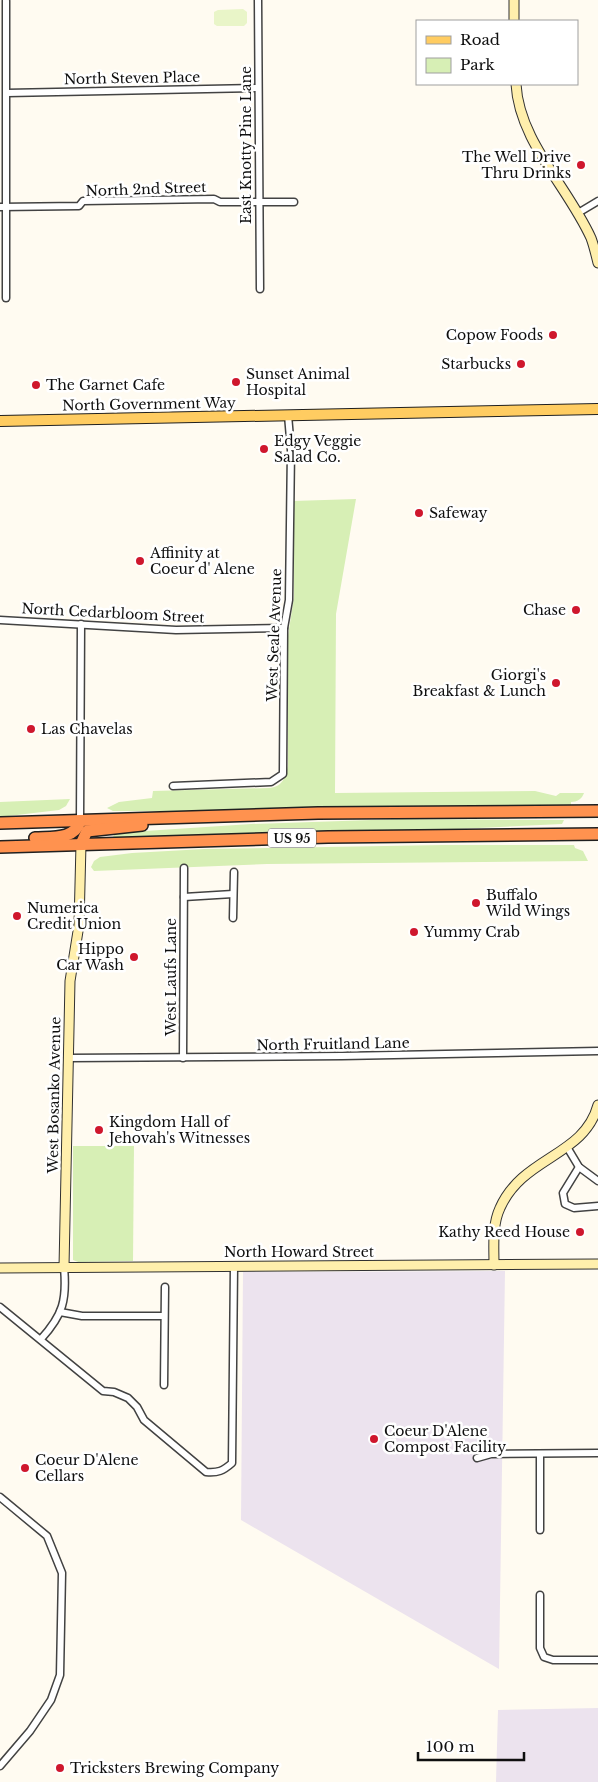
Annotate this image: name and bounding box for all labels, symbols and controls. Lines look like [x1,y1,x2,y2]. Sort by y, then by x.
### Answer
legend [416,20,578,85]
text: Road [460,30,500,49]
text: Park [460,55,496,74]
street label: East Knotty Pine Lane [237,66,255,224]
street label: North Steven Place [64,68,200,88]
place label: The Well Drive Thru Drinks [462,148,571,182]
marker: The Well Drive Thru Drinks [575,159,587,171]
street label: North 2nd Street [85,178,207,200]
place label: Copow Foods [446,326,543,344]
marker: Copow Foods [547,329,559,341]
place label: Starbucks [441,355,511,373]
marker: Starbucks [515,358,527,370]
place label: Sunset Animal Hospital [246,365,350,399]
place label: The Garnet Cafe [46,376,165,394]
marker: Sunset Animal Hospital [230,376,242,388]
marker: The Garnet Cafe [30,379,42,391]
street label: North Government Way [62,393,236,415]
place label: Edgy Veggie Salad Co. [274,432,361,466]
marker: Edgy Veggie Salad Co. [258,443,270,455]
place label: Safeway [429,504,487,522]
marker: Safeway [413,507,425,519]
place label: Affinity at Coeur d' Alene [149,544,255,578]
marker: Affinity at Coeur d' Alene [134,555,146,567]
street label: West Seale Avenue [263,568,285,703]
street label: North Cedarbloom Street [21,599,206,627]
place label: Chase [523,601,566,619]
marker: Chase [570,604,582,616]
place label: Giorgi's Breakfast & Lunch [412,666,546,700]
marker: Giorgi's Breakfast & Lunch [550,677,562,689]
place label: Las Chavelas [41,720,133,738]
marker: Las Chavelas [25,723,37,735]
road number: US 95 [268,828,316,848]
place label: Buffalo Wild Wings [485,886,570,920]
marker: Buffalo Wild Wings [470,897,482,909]
place label: Numerica Credit Union [27,899,121,933]
marker: Numerica Credit Union [11,910,23,922]
street label: West Laufs Lane [162,918,180,1037]
place label: Yummy Crab [423,923,520,941]
marker: Yummy Crab [408,926,420,938]
place label: Hippo Car Wash [56,940,124,974]
marker: Hippo Car Wash [128,951,140,963]
street label: West Bosanko Avenue [44,1016,64,1175]
street label: North Fruitland Lane [256,1034,410,1054]
place label: Kingdom Hall of Jehovah's Witnesses [107,1113,250,1147]
marker: Kingdom Hall of Jehovah's Witnesses [93,1124,105,1136]
place label: Kathy Reed House [438,1223,570,1241]
marker: Kathy Reed House [574,1226,586,1238]
street label: North Howard Street [224,1243,375,1261]
place label: Coeur D'Alene Compost Facility [384,1422,506,1456]
marker: Coeur D'Alene Compost Facility [368,1433,380,1445]
place label: Coeur D'Alene Cellars [35,1451,138,1485]
marker: Coeur D'Alene Cellars [19,1462,31,1474]
scale bar [418,1730,524,1762]
text: 100 m [426,1737,475,1756]
place label: Tricksters Brewing Company [70,1759,279,1777]
marker: Tricksters Brewing Company [54,1762,66,1774]

